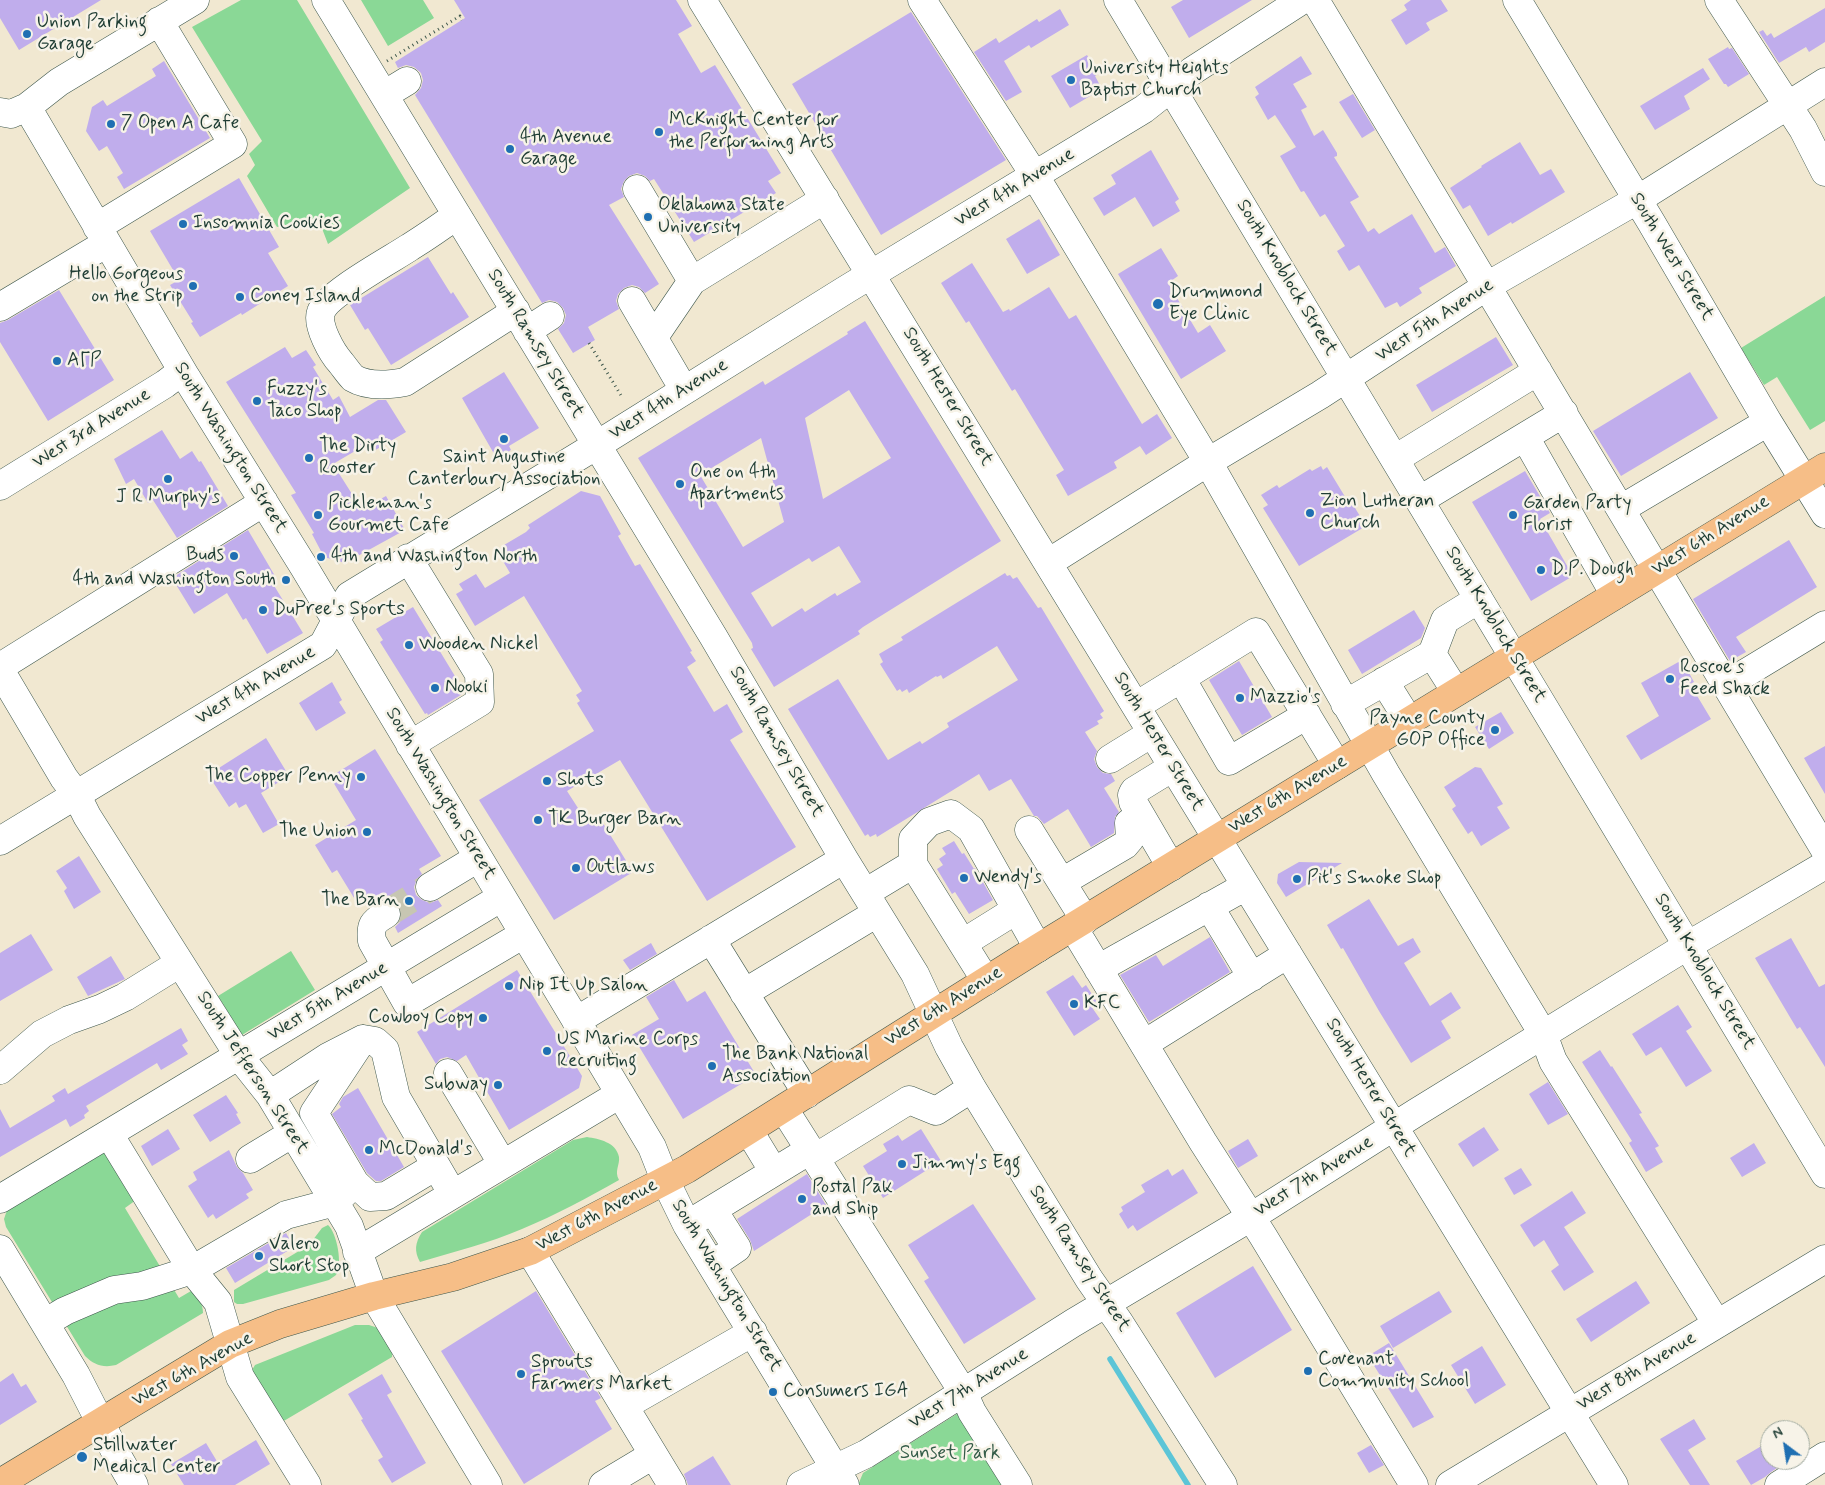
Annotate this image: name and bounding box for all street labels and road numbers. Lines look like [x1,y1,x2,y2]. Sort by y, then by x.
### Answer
street label: West 4th Avenue [951,143,1079,233]
street label: South West Street [1624,189,1718,325]
street label: South Knoblock Street [1230,196,1342,360]
street label: South Ramsey Street [481,265,589,423]
street label: West 5th Avenue [1372,274,1498,368]
street label: South Hester Street [897,324,997,470]
street label: West 4th Avenue [605,354,733,446]
street label: South Washington Street [168,358,292,538]
street label: West 3rd Avenue [29,384,155,474]
street label: West 6th Avenue [1648,491,1774,581]
street label: South Knoblock Street [1439,543,1551,707]
street label: West 4th Avenue [192,641,320,731]
street label: South Ramsey Street [724,663,828,821]
street label: South Hester Street [1108,669,1208,815]
street label: South Washington Street [380,704,500,884]
street label: West 6th Avenue [1224,751,1352,839]
street label: South Knoblock Street [1648,890,1760,1054]
street label: West 5th Avenue [264,957,392,1047]
street label: West 6th Avenue [881,962,1007,1052]
street label: South Jefferson Street [191,987,313,1159]
street label: South Hester Street [1320,1015,1420,1161]
street label: West 7th Avenue [1250,1131,1378,1223]
street label: West 6th Avenue [532,1174,662,1258]
street label: South Ramsey Street [1023,1182,1135,1336]
street label: South Washington Street [666,1196,786,1376]
street label: West 6th Avenue [129,1327,257,1413]
street label: West 8th Avenue [1573,1327,1701,1417]
street label: West 7th Avenue [905,1343,1033,1435]

